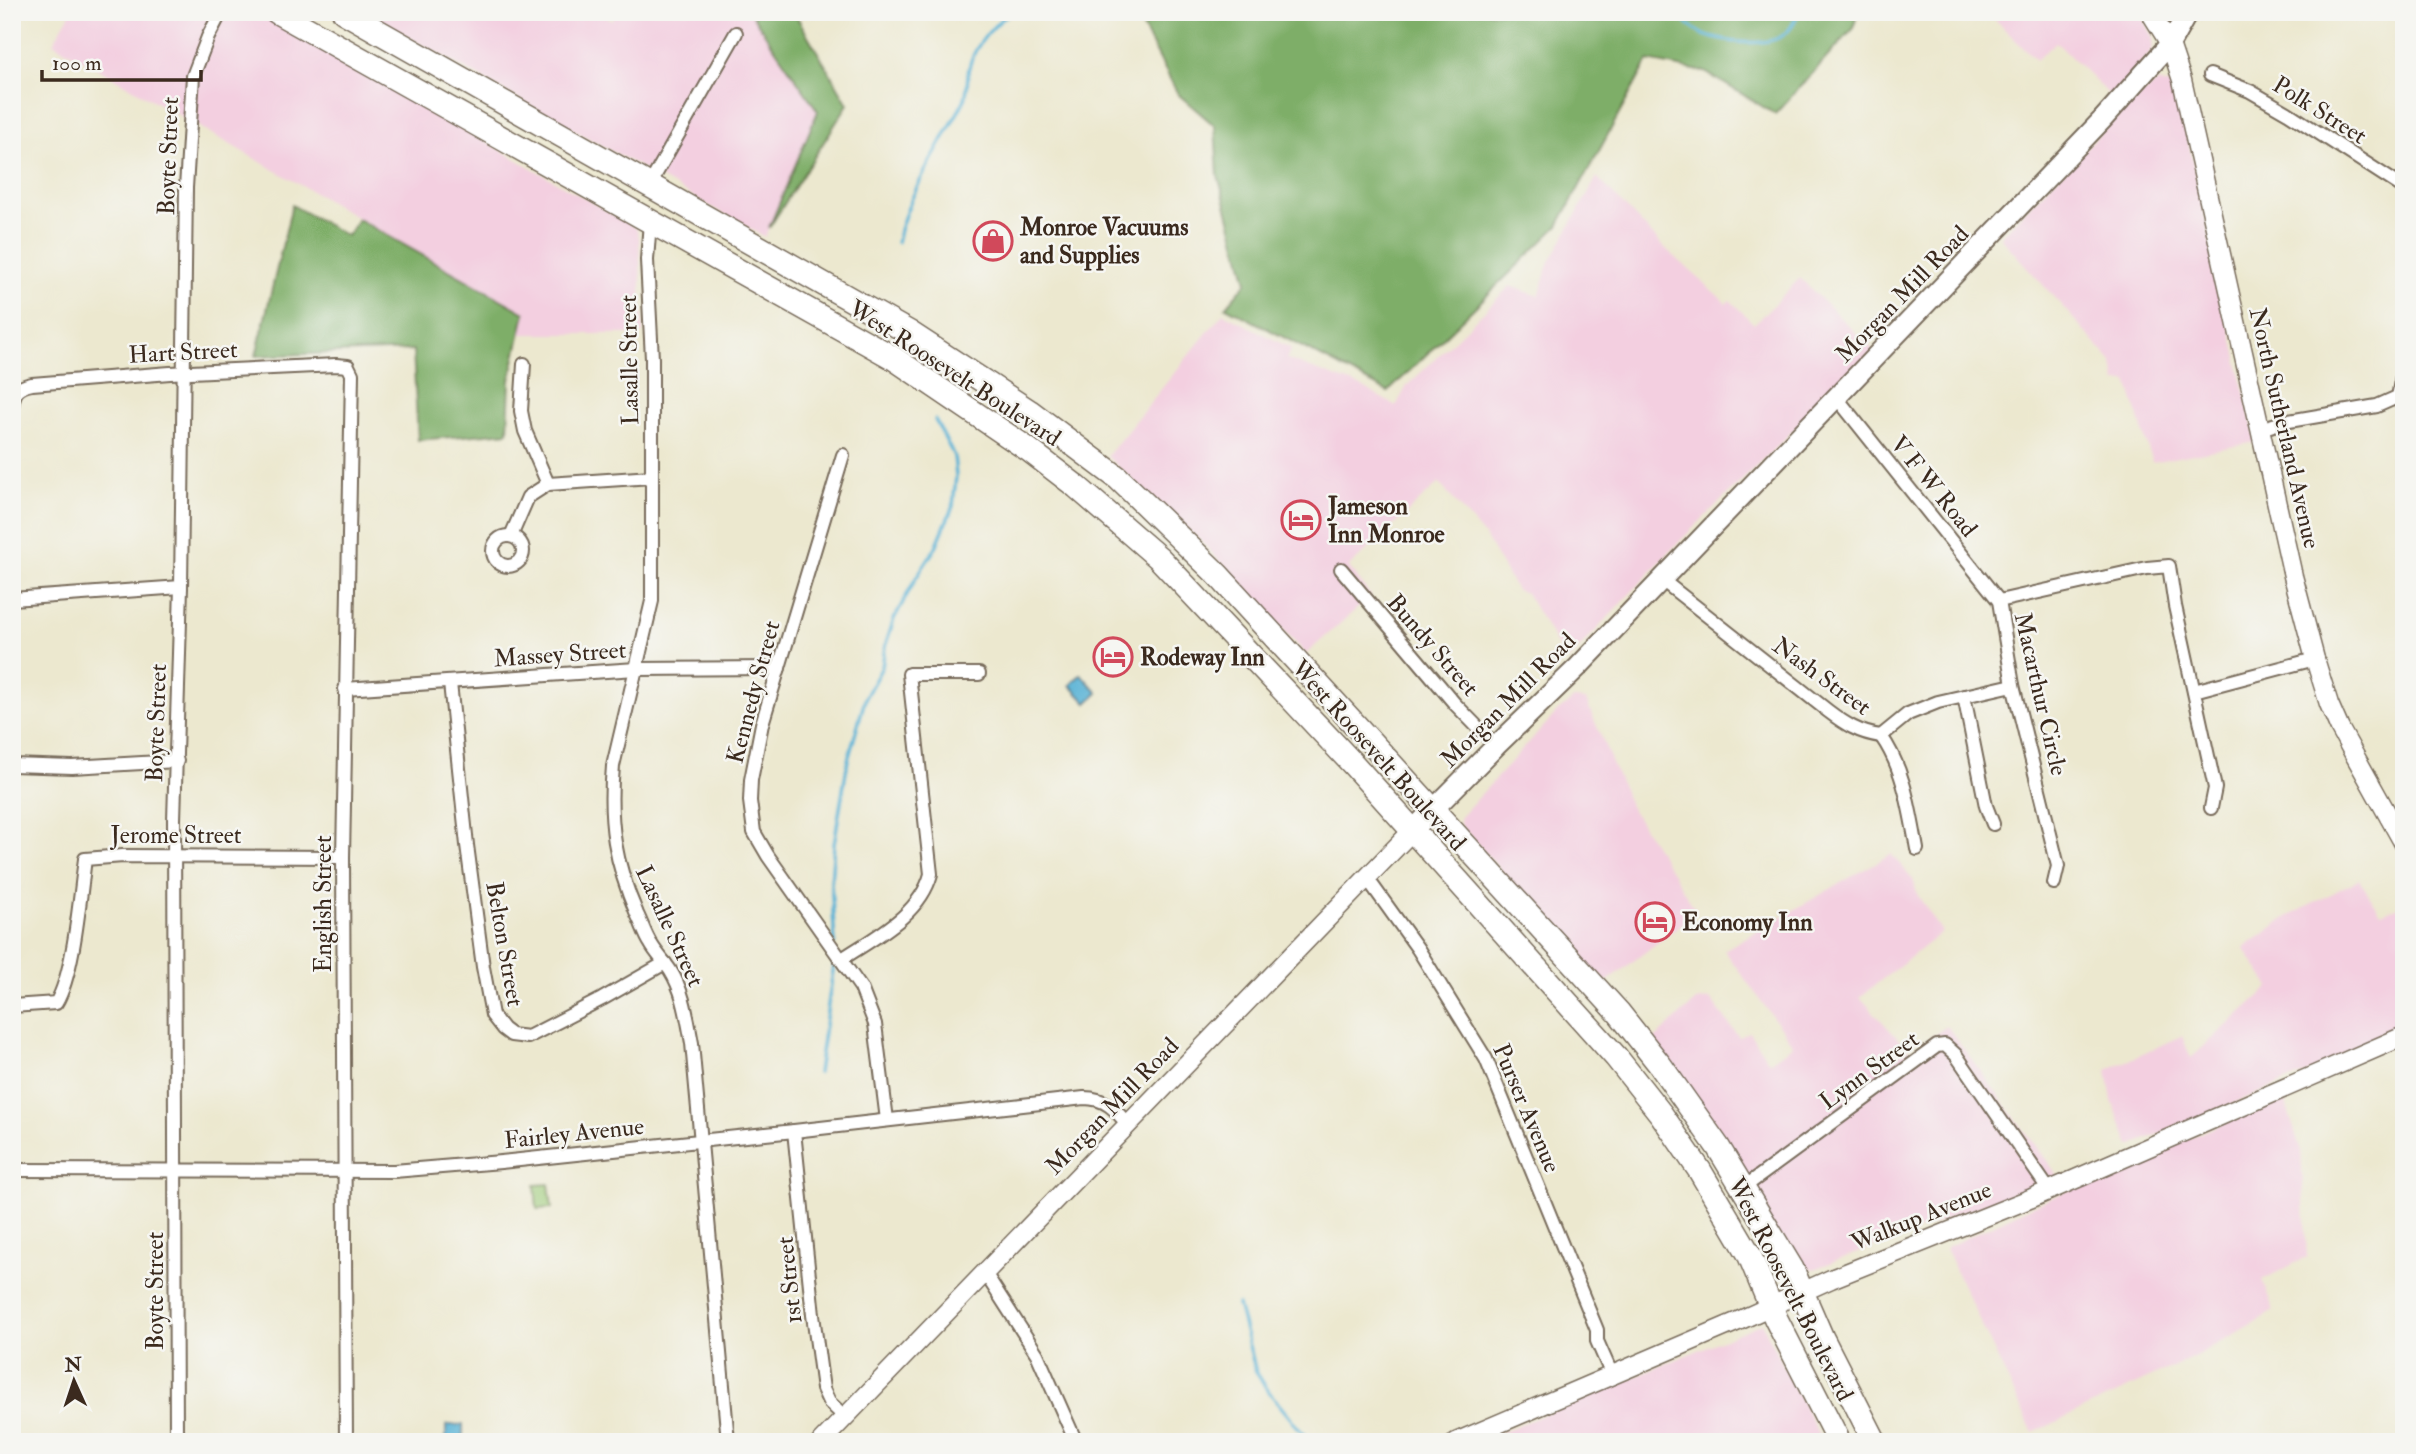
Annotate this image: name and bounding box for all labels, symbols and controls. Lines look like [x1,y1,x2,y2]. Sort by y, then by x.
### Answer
scale bar [42,38,201,82]
text: 100 m [52,50,102,77]
street label: Polk Street [2267,69,2373,152]
street label: Boyte Street [151,96,186,216]
place label: Monroe Vacuums and Supplies [1019,212,1188,271]
street label: Morgan Mill Road [1829,219,1976,370]
shop icon: Monroe Vacuums and Supplies [972,220,1014,262]
street label: West Roosevelt Boulevard [842,293,1067,454]
street label: Lasalle Street [613,294,646,426]
street label: North Sutherland Avenue [2242,305,2327,552]
street label: Hart Street [128,334,239,371]
street label: V F W Road [1883,429,1984,543]
place label: Jameson Inn Monroe [1327,491,1445,550]
hotel icon: Jameson Inn Monroe [1280,499,1322,541]
street label: Bundy Street [1380,588,1486,703]
street label: Macarthur Circle [2007,610,2074,779]
street label: Kennedy Street [720,617,787,767]
street label: Morgan Mill Road [1434,626,1583,775]
street label: Nash Street [1766,630,1877,723]
street label: Massey Street [493,634,628,675]
hotel icon: Rodeway Inn [1092,636,1134,678]
place label: Rodeway Inn [1140,642,1265,673]
street label: West Roosevelt Boulevard [1284,652,1473,858]
street label: Boyte Street [139,663,174,783]
street label: Jerome Street [109,820,242,851]
street label: English Street [308,835,339,973]
street label: Lasalle Street [628,861,711,992]
street label: Belton Street [478,879,531,1009]
hotel icon: Economy Inn [1634,901,1676,943]
place label: Economy Inn [1682,907,1813,938]
street label: Lynn Street [1813,1024,1925,1117]
street label: Morgan Mill Road [1039,1031,1186,1182]
street label: Purser Avenue [1485,1039,1568,1177]
street label: Fairley Avenue [502,1111,646,1156]
street label: West Roosevelt Boulevard [1720,1171,1861,1407]
street label: Walkup Avenue [1846,1174,1996,1259]
street label: Boyte Street [140,1232,171,1350]
street label: 1st Street [769,1235,809,1325]
north arrow [38,1346,108,1416]
text: N [63,1353,83,1378]

